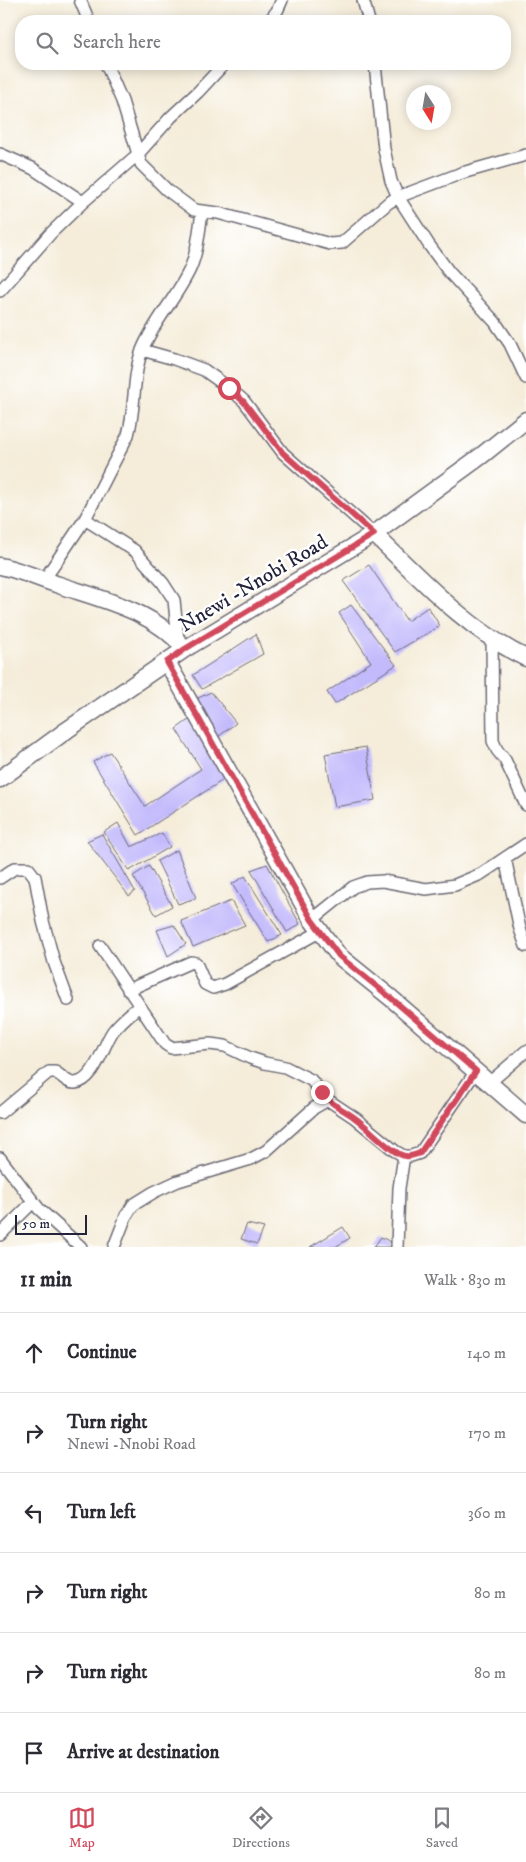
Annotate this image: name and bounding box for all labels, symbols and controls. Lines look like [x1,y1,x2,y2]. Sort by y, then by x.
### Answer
search box [15,15,511,70]
icon: search [33,29,61,57]
text: Search here [73,31,161,54]
north arrow [406,85,451,130]
route start [218,377,241,400]
street label: Nnewi -Nnobi Road [174,529,333,639]
route end [311,1081,334,1104]
scale bar [15,1212,88,1235]
text: 50 m [22,1215,50,1233]
text: 11 min [20,1267,72,1293]
text: Walk · 830 m [424,1270,506,1290]
icon: ahead [20,1339,48,1367]
text: Continue [67,1341,137,1364]
text: 140 m [467,1343,506,1363]
text: Turn right [67,1411,147,1434]
icon: right [20,1419,48,1447]
text: 170 m [468,1423,506,1443]
text: Nnewi -Nnobi Road [67,1434,196,1454]
icon: left [20,1499,48,1527]
text: Turn left [67,1501,136,1524]
text: 360 m [468,1503,506,1523]
icon: right [20,1579,48,1607]
text: Turn right [67,1581,147,1604]
text: 80 m [474,1583,506,1603]
icon: right [20,1659,48,1687]
text: Turn right [67,1661,147,1684]
text: 80 m [474,1663,506,1683]
icon: arrive [20,1739,48,1767]
text: Arrive at destination [67,1741,219,1764]
tab: Map [68,1804,96,1852]
tab: Directions [232,1804,290,1852]
tab: Saved [426,1804,458,1852]

